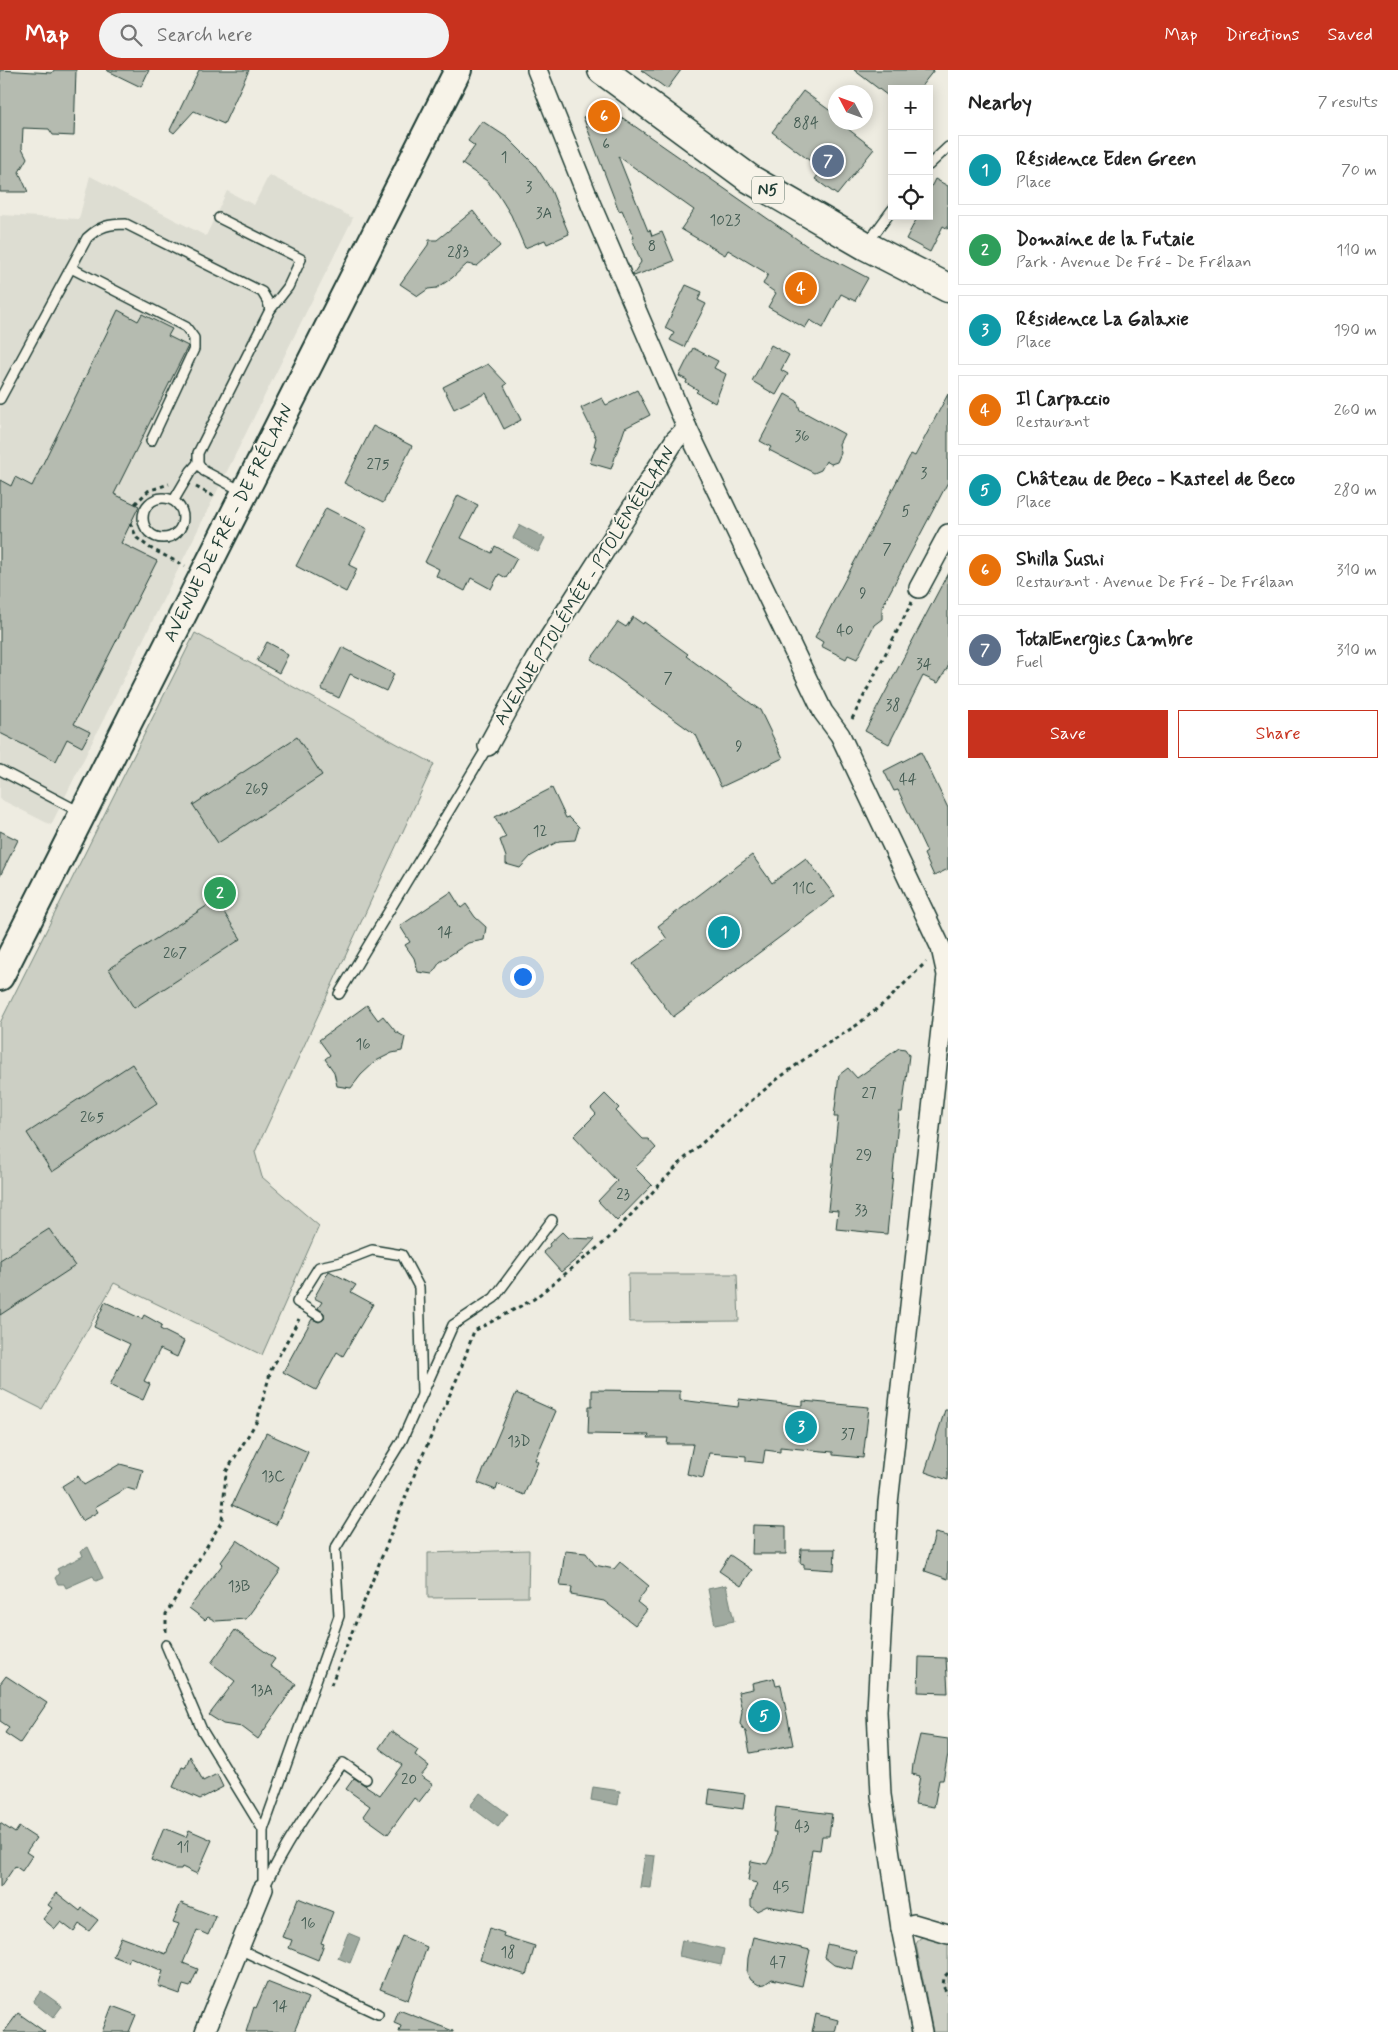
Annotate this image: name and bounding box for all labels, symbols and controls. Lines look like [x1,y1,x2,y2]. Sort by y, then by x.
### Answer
search box [99,13,449,58]
text: Map [25,20,69,51]
icon: search [117,21,145,49]
text: Search here [157,23,253,48]
text: Map [1165,23,1198,47]
text: Directions [1226,23,1300,47]
text: Saved [1328,23,1373,47]
north arrow [828,85,873,130]
map controls [888,85,933,220]
button: + [888,85,933,130]
text: Nearby [968,89,1032,117]
text: 7 results [1318,92,1378,113]
pin: 6 [588,97,620,135]
house number: 884 [793,114,819,134]
button: − [888,130,933,175]
house number: 6 [602,135,610,155]
pin: 7 [812,142,844,180]
text: Résidence Eden Green [1016,147,1196,172]
house number: 1 [501,148,507,168]
text: 1 [981,160,989,181]
text: 70 m [1341,160,1377,181]
text: Place [1016,172,1051,193]
button: locate [888,175,933,220]
road number: N5 [752,176,784,204]
house number: 3 [526,178,533,198]
house number: 3A [536,204,552,224]
house number: 1023 [709,211,741,231]
text: Domaine de la Futaie [1016,227,1195,252]
house number: 8 [648,237,656,257]
text: 2 [981,240,989,261]
text: 110 m [1336,240,1377,261]
house number: 283 [447,243,469,263]
text: Park · Avenue De Fré - De Frélaan [1016,252,1252,273]
pin: 4 [785,269,817,307]
text: Résidence La Galaxie [1016,307,1189,332]
text: 3 [981,320,989,341]
text: 190 m [1334,320,1377,341]
text: Place [1016,332,1051,353]
text: Il Carpaccio [1016,387,1110,412]
street label: AVENUE DE FRÉ - DE FRÉLAAN [158,400,300,646]
text: 4 [980,400,990,421]
text: 260 m [1334,400,1377,421]
text: Restaurant [1016,412,1090,433]
house number: 36 [794,427,810,447]
street label: AVENUE PTOLÉMÉE - PTOLÉMÉELAAN [489,442,681,730]
house number: 275 [366,455,390,475]
house number: 3 [921,464,928,484]
text: Château de Beco - Kasteel de Beco [1016,467,1295,492]
text: 5 [980,480,990,501]
text: 280 m [1334,480,1377,501]
text: Place [1016,492,1051,513]
house number: 5 [901,502,911,522]
house number: 7 [882,540,892,560]
text: Shilla Sushi [1016,547,1104,572]
text: 6 [981,560,989,581]
text: 310 m [1336,560,1377,581]
text: Restaurant · Avenue De Fré - De Frélaan [1016,572,1294,593]
house number: 9 [859,584,867,604]
house number: 40 [836,621,854,641]
text: TotalEnergies Cambre [1016,627,1193,652]
text: 7 [980,640,990,661]
text: 310 m [1336,640,1377,661]
text: Fuel [1016,652,1043,673]
house number: 34 [916,655,932,675]
house number: 7 [663,669,673,689]
house number: 38 [885,696,901,716]
button: Save [968,710,1168,758]
button: Share [1178,710,1378,758]
house number: 9 [735,737,743,757]
house number: 44 [899,770,917,790]
house number: 269 [245,780,269,800]
house number: 12 [533,822,547,842]
pin: 2 [204,874,236,912]
house number: 11C [792,879,816,899]
pin: 1 [708,913,740,951]
house number: 14 [437,923,453,943]
house number: 267 [163,944,187,964]
your location [510,964,536,990]
house number: 16 [355,1035,371,1055]
house number: 27 [862,1084,877,1104]
house number: 265 [80,1108,104,1128]
house number: 29 [856,1146,872,1166]
house number: 23 [616,1185,630,1205]
house number: 33 [854,1201,868,1221]
pin: 3 [785,1408,817,1446]
house number: 37 [841,1425,856,1445]
house number: 13D [507,1432,531,1452]
house number: 13C [261,1467,285,1487]
house number: 13B [228,1577,250,1597]
house number: 13A [251,1681,273,1701]
pin: 5 [748,1697,780,1735]
house number: 20 [401,1770,417,1790]
house number: 43 [794,1817,810,1837]
house number: 11 [176,1838,190,1858]
house number: 45 [773,1878,789,1898]
house number: 16 [300,1914,316,1934]
house number: 18 [501,1943,515,1963]
house number: 47 [770,1953,787,1973]
house number: 14 [272,1997,288,2017]

